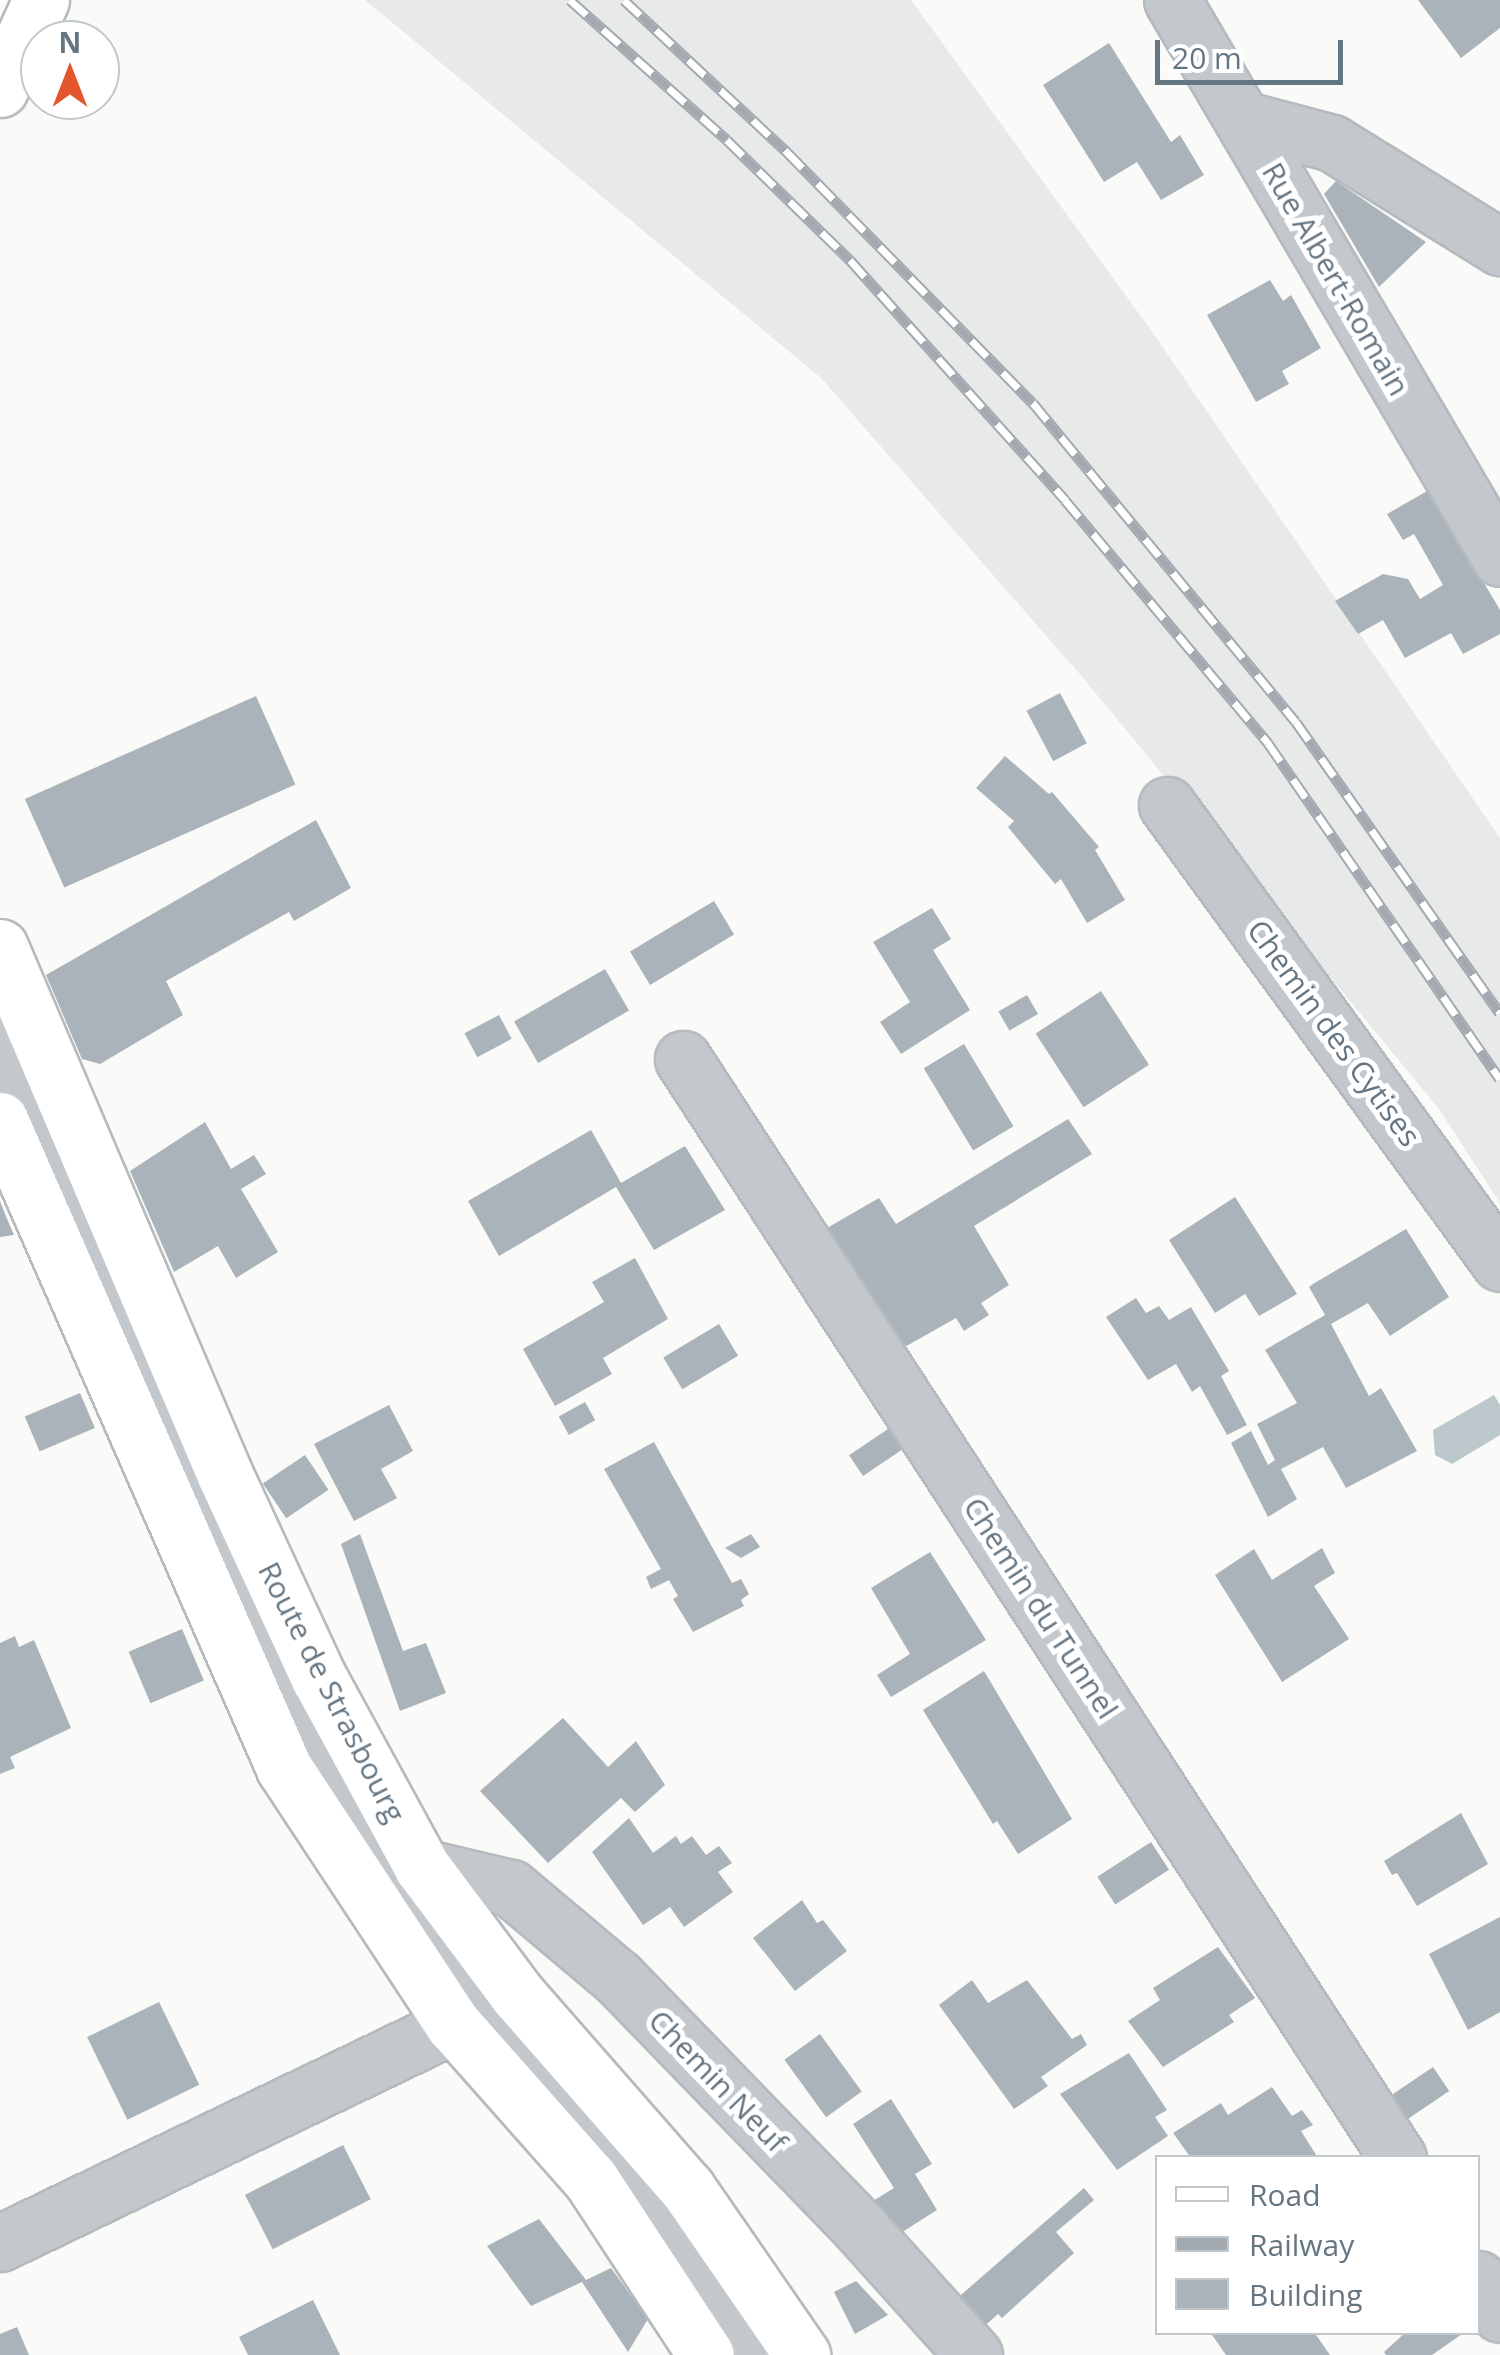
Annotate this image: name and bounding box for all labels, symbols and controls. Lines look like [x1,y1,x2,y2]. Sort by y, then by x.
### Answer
north arrow [20,20,120,120]
scale bar [1160,20,1348,82]
text: N [59,23,81,61]
text: 20 m [1172,37,1242,78]
street label: Rue Albert-Romain [1255,156,1417,402]
street label: Chemin des Cytises [1240,913,1428,1153]
street label: Chemin du Tunnel [956,1491,1126,1725]
street label: Route de Strasbourg [251,1556,413,1828]
street label: Chemin Neuf [641,2002,795,2160]
legend [1155,2155,1480,2335]
text: Road [1249,2174,1321,2215]
text: Railway [1249,2224,1354,2265]
text: Building [1249,2274,1363,2315]

